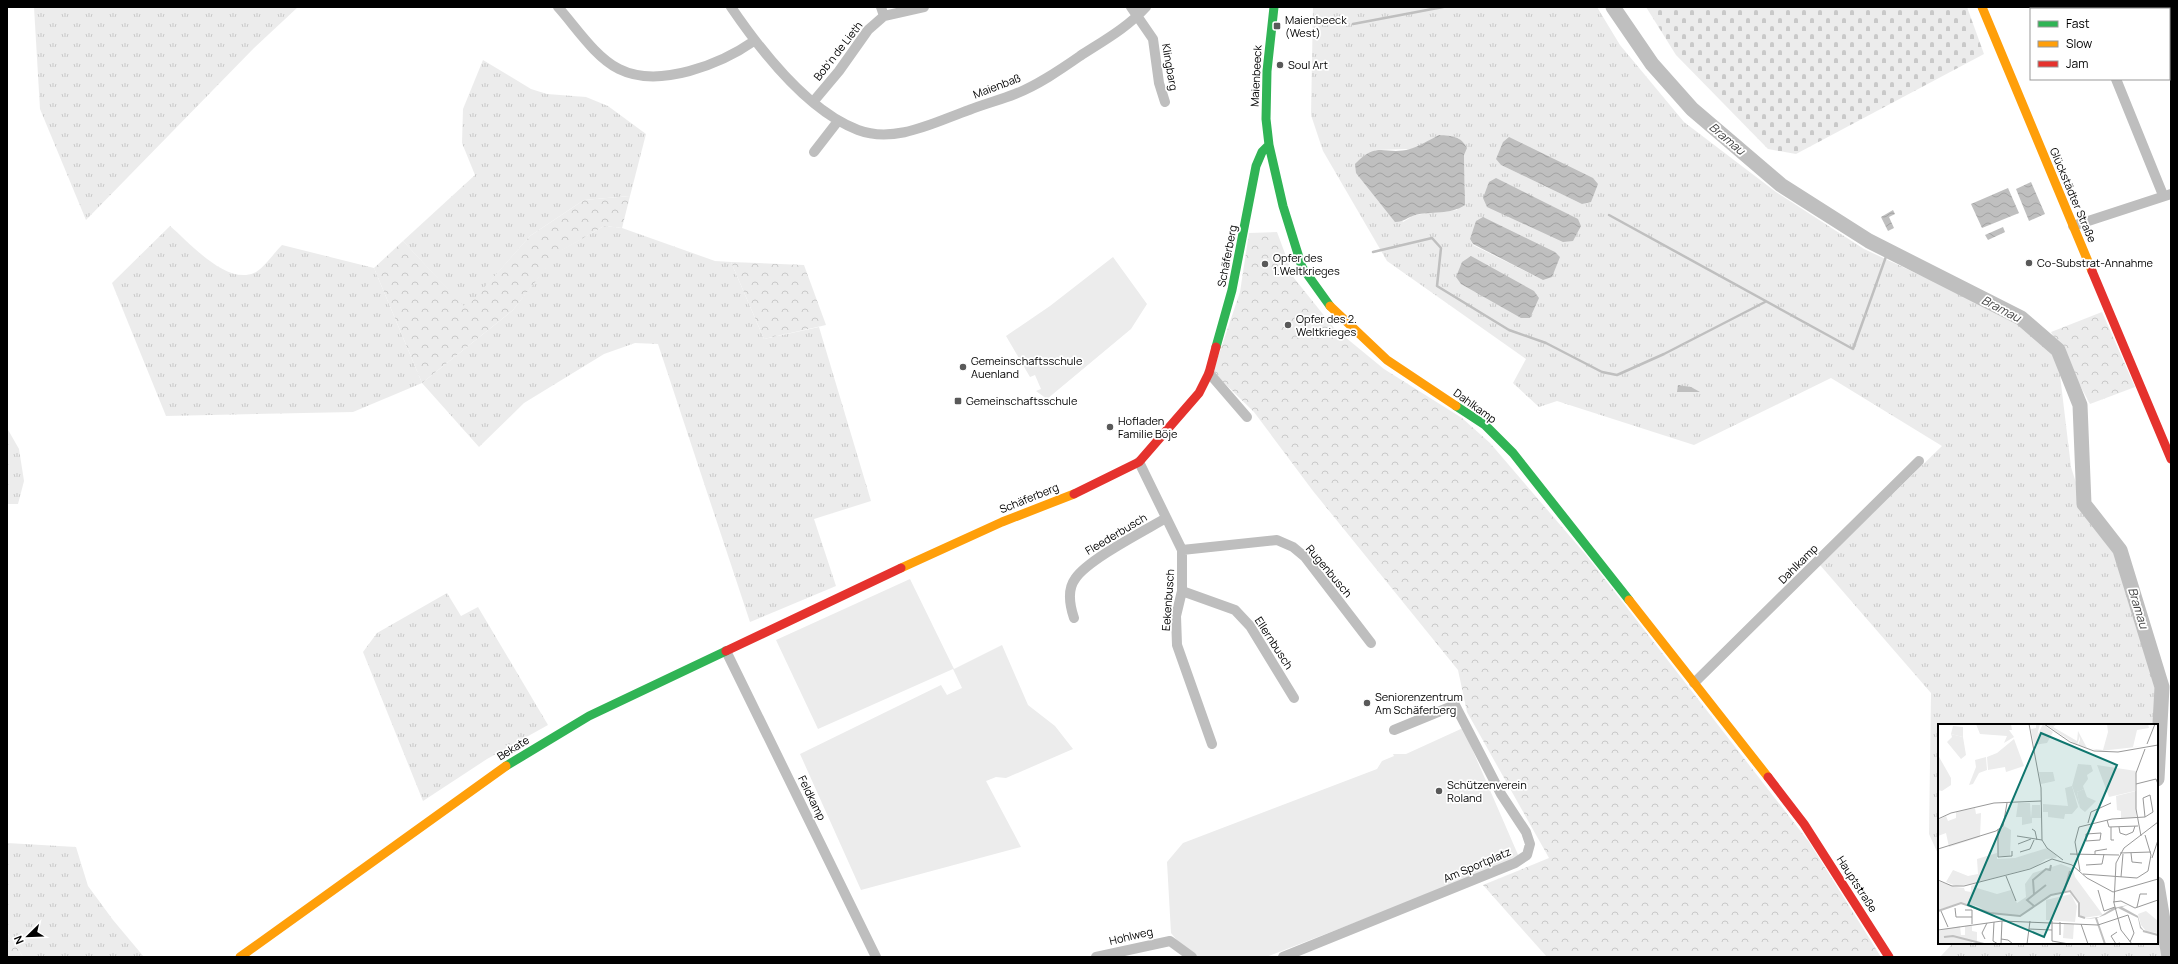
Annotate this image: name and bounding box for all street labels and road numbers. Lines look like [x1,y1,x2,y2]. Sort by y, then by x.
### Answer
street label: Bob'n de Lieth [810,18,865,83]
street label: Klingbarg [1159,42,1182,92]
street label: Maienbeeck [1246,44,1265,107]
street label: Maienbaß [971,70,1023,101]
street label: Glückstädter Straße [2047,145,2100,245]
street label: Schäferberg [1213,224,1240,288]
street label: Dahlkamp [1451,385,1500,427]
street label: Schäferberg [997,479,1061,516]
street label: Fleederbusch [1082,509,1149,558]
street label: Dahlkamp [1775,540,1821,587]
street label: Rugenbusch [1303,541,1356,600]
street label: Eekenbusch [1158,568,1177,632]
street label: Ellernbusch [1252,614,1297,672]
street label: Bekate [494,732,532,763]
street label: Feldkamp [795,773,830,823]
street label: Am Sportplatz [1441,843,1513,886]
street label: Hauptstraße [1834,853,1881,915]
street label: Hohlweg [1108,923,1154,948]

